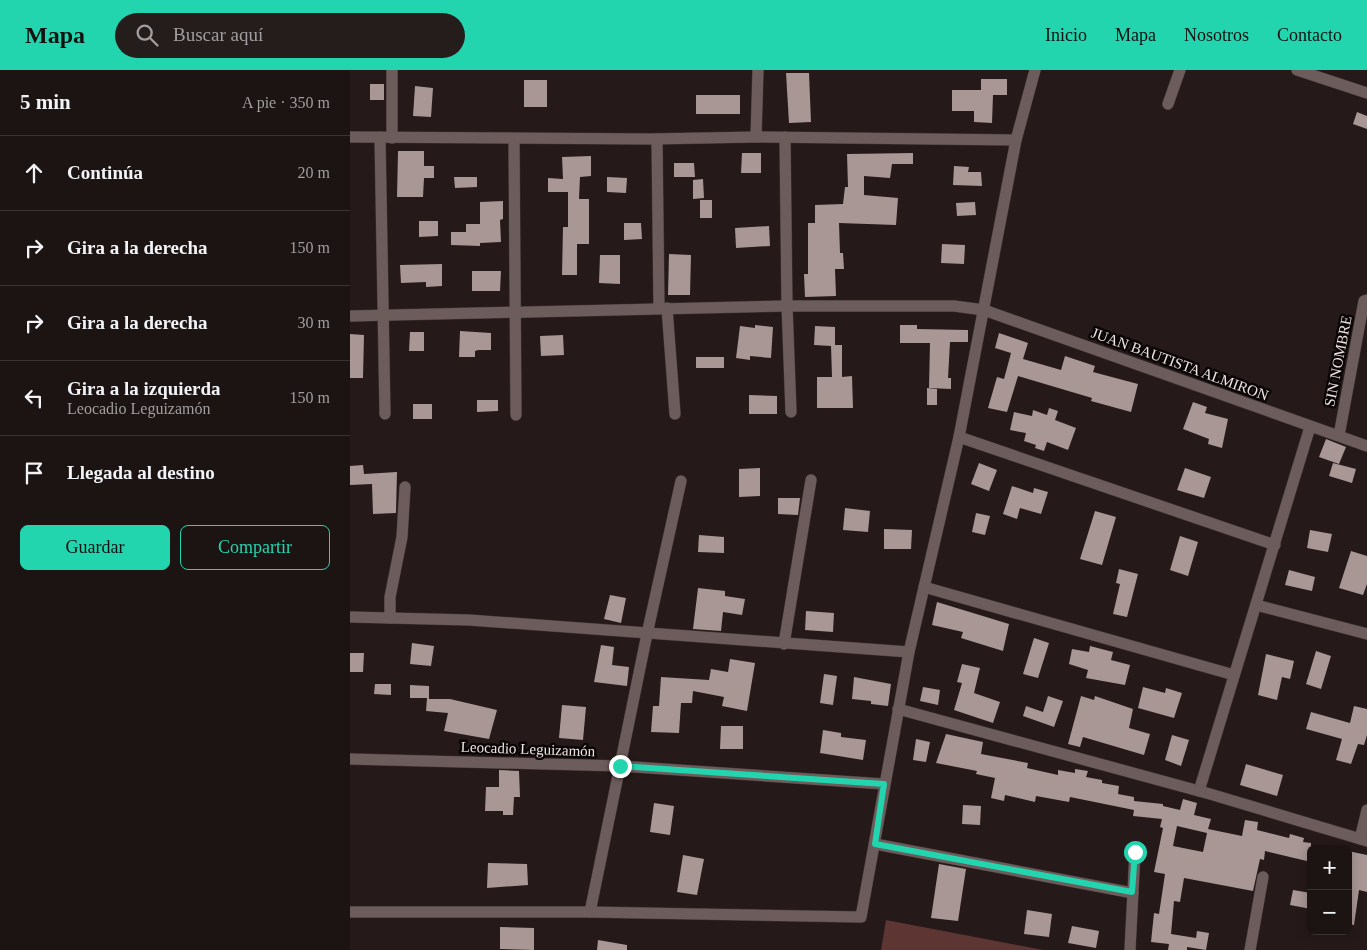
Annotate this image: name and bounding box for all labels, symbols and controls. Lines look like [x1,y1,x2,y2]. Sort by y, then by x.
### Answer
search box [115,13,465,58]
icon: search [133,21,161,49]
text: Mapa [25,22,85,48]
text: Buscar aquí [173,24,263,45]
text: Inicio [1045,25,1087,45]
text: Mapa [1115,25,1156,45]
text: Nosotros [1184,25,1249,45]
text: Contacto [1277,25,1342,45]
text: 5 min [20,90,71,114]
text: A pie · 350 m [242,94,330,111]
icon: ahead [20,159,48,187]
text: Continúa [67,162,143,183]
text: 20 m [298,164,330,181]
icon: right [20,234,48,262]
text: Gira a la derecha [67,237,208,258]
text: 150 m [290,239,330,256]
icon: right [20,309,48,337]
text: Gira a la derecha [67,312,208,333]
text: 30 m [298,314,330,331]
street label: SIN NOMBRE [1321,314,1355,408]
street label: JUAN BAUTISTA ALMIRON [1089,324,1271,404]
text: Gira a la izquierda [67,378,221,399]
icon: left [20,384,48,412]
text: 150 m [290,389,330,406]
text: Leocadio Leguizamón [67,400,211,417]
icon: arrive [20,459,48,487]
text: Llegada al destino [67,462,215,483]
button: Guardar [20,525,170,570]
button: Compartir [180,525,330,570]
street label: Leocadio Leguizamón [460,739,596,759]
route end [609,755,632,778]
route start [1124,841,1147,864]
map controls [1307,845,1352,935]
button: + [1307,845,1352,890]
button: − [1307,890,1352,935]

